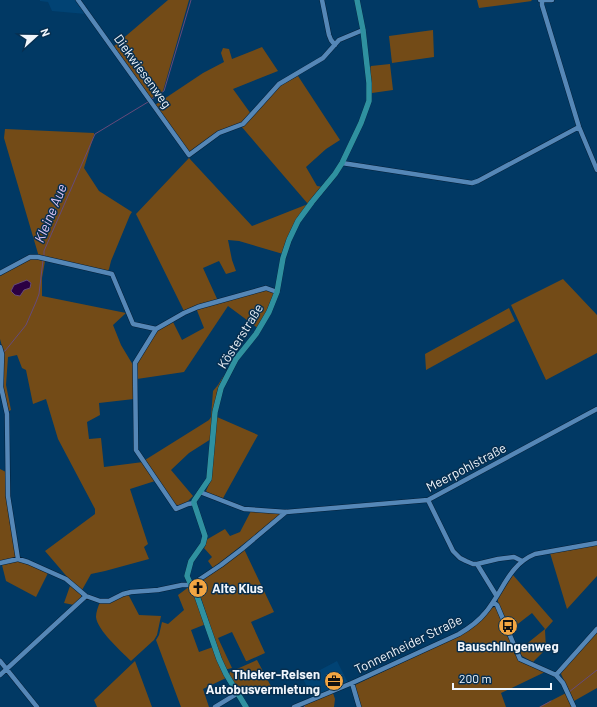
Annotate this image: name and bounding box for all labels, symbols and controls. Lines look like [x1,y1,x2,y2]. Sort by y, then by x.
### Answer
north arrow [16,16,56,56]
text: N [38,26,53,38]
street label: Diekwiesenweg [111,31,175,111]
water label: Kleine Aue [30,181,70,245]
street label: Kösterstraße [214,300,266,371]
street label: Meerpohlstraße [423,439,509,495]
church icon: Alte Klus [187,577,209,599]
place label: Alte Klus [212,580,264,596]
street label: Tonnenheider Straße [352,611,465,677]
bus stop icon: Bauschlingenweg [497,615,519,637]
place label: Bauschlingenweg [457,638,559,654]
scale bar [453,665,551,691]
place label: Thieker-Reisen Autobusvermietung [206,666,320,697]
office icon: Thieker-Reisen Autobusvermietung [323,670,345,692]
text: 200 m [459,671,491,685]

